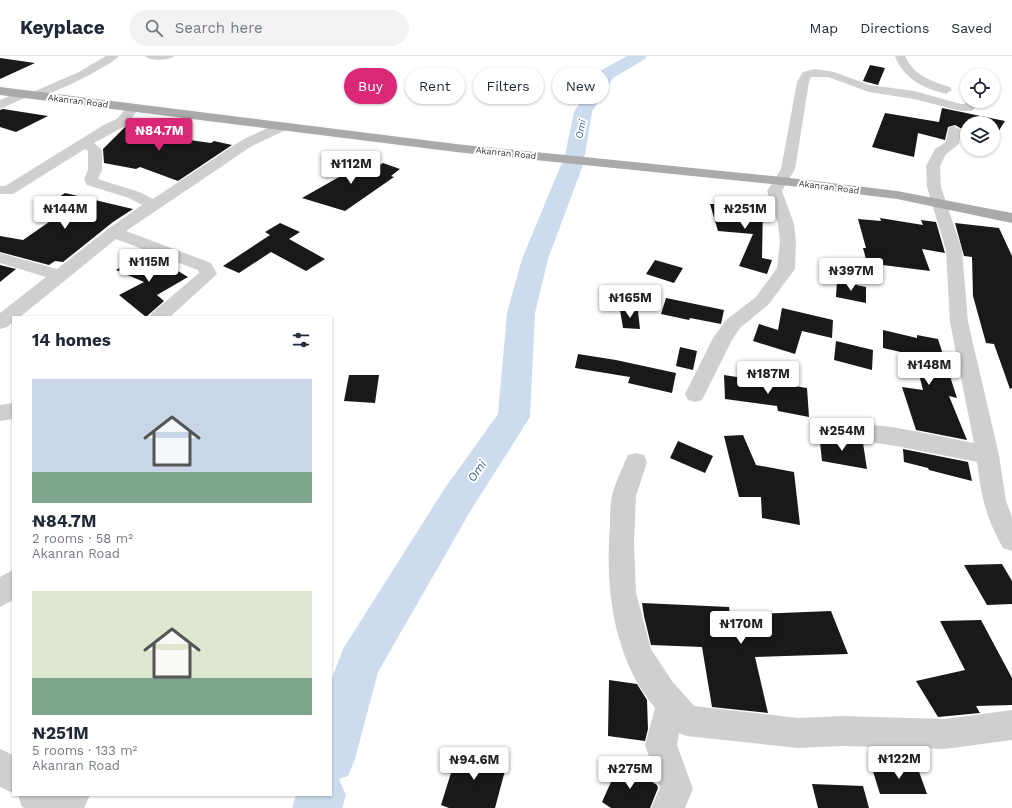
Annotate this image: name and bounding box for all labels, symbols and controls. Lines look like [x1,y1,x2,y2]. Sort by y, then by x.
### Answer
search box [129,10,409,46]
text: Keyplace [20,16,105,39]
icon: search [143,17,165,39]
text: Search here [175,19,263,37]
text: Map [810,20,838,36]
text: Directions [860,20,929,36]
text: Saved [951,20,992,36]
chip: Buy [344,68,397,104]
chip: Rent [405,68,465,104]
chip: Filters [473,68,544,104]
chip: New [552,68,609,104]
map controls [960,68,1000,156]
button: locate [960,68,1000,108]
street label: Akanran Road [47,92,109,110]
button: layers [960,116,1000,156]
pin: ₦84.7M [126,118,192,152]
water label: Omi [573,118,588,140]
text: ₦84.7M [134,123,184,138]
street label: Akanran Road [475,145,537,161]
pin: ₦112M [323,151,379,185]
text: ₦112M [330,156,372,171]
street label: Akanran Road [798,178,860,196]
pin: ₦144M [37,196,93,230]
pin: ₦251M [717,196,773,230]
text: ₦144M [43,201,87,216]
text: ₦251M [723,201,767,216]
pin: ₦115M [121,249,177,283]
text: ₦115M [128,254,170,269]
pin: ₦397M [823,258,879,292]
text: ₦397M [828,263,874,278]
pin: ₦165M [602,285,658,319]
text: ₦165M [608,290,652,305]
icon: filters [290,329,312,351]
text: 14 homes [32,330,111,350]
pin: ₦148M [901,352,957,386]
text: ₦148M [907,357,951,372]
pin: ₦187M [740,361,796,395]
text: ₦187M [746,366,790,381]
icon: home [136,405,208,477]
pin: ₦254M [814,418,870,452]
text: ₦254M [819,423,865,438]
water label: Omi [465,457,490,485]
text: ₦84.7M [32,511,96,531]
text: 2 rooms · 58 m² [32,531,133,546]
text: Akanran Road [32,546,120,561]
pin: ₦170M [713,611,769,645]
text: ₦170M [719,616,763,631]
icon: home [136,617,208,689]
text: ₦251M [32,723,89,743]
text: 5 rooms · 133 m² [32,743,137,758]
pin: ₦122M [871,746,927,780]
pin: ₦94.6M [441,747,507,781]
text: ₦122M [877,751,921,766]
text: ₦94.6M [449,752,499,767]
pin: ₦275M [602,756,658,790]
text: Akanran Road [32,758,120,773]
text: ₦275M [607,761,653,776]

